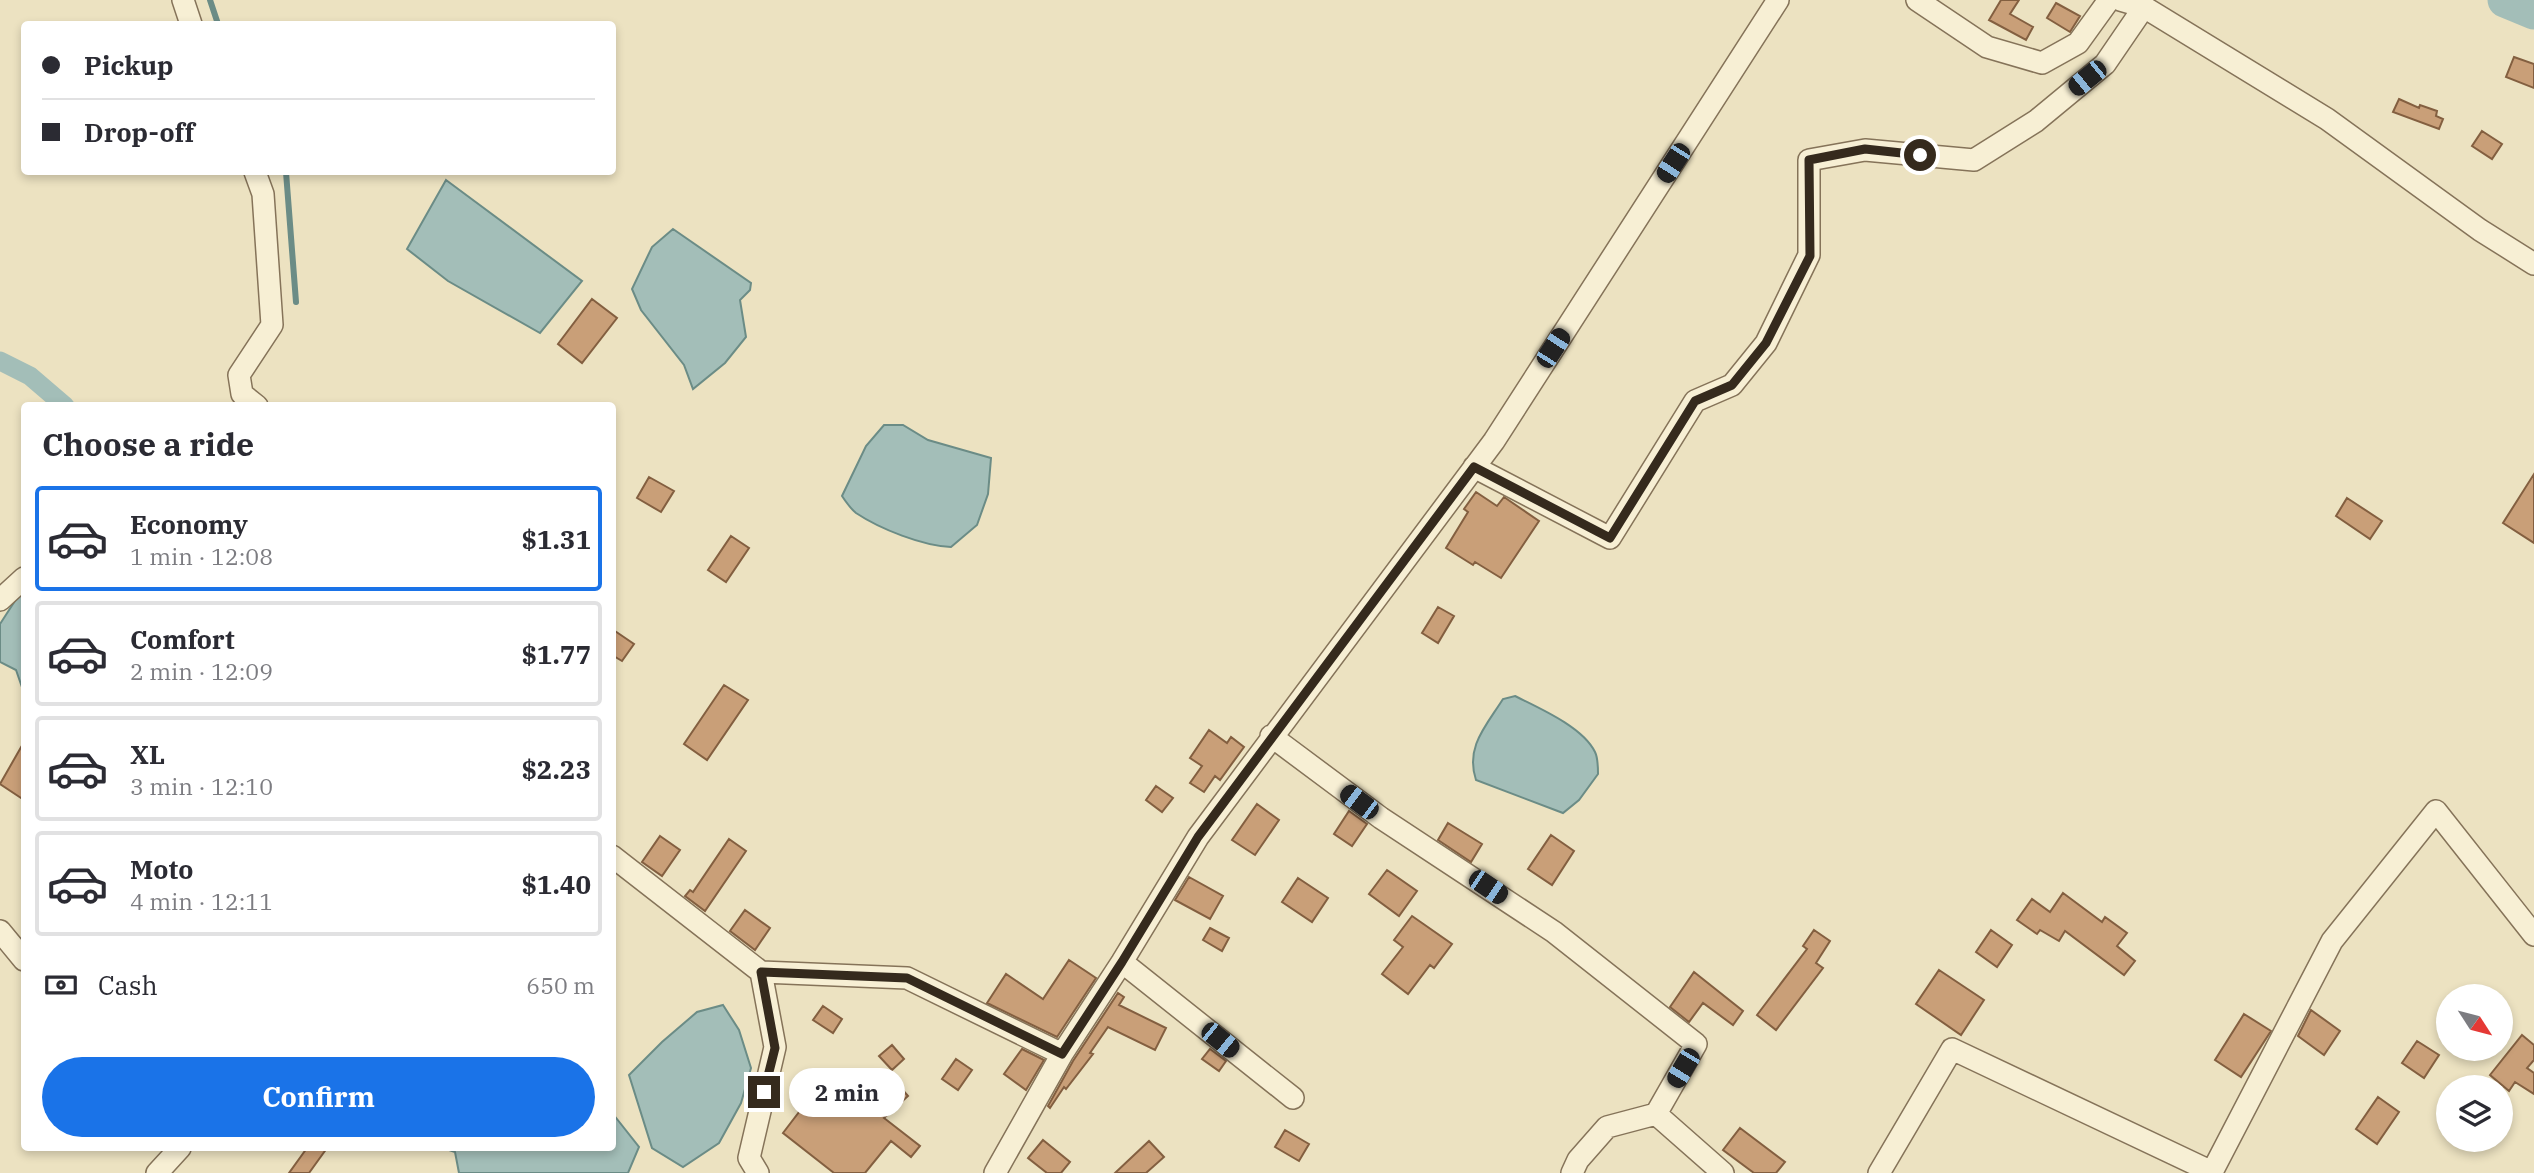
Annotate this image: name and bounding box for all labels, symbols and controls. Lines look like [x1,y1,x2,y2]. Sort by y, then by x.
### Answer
text: Pickup [84,48,174,82]
car [2065,57,2110,99]
text: Drop-off [84,115,195,149]
route start [1904,139,1936,171]
car [1653,140,1694,186]
car [1533,325,1574,371]
text: Choose a ride [42,423,254,465]
icon: car [46,507,109,570]
text: Economy [130,507,248,541]
text: $1.31 [521,522,591,556]
text: 1 min · 12:08 [130,541,273,571]
icon: car [46,622,109,685]
text: Comfort [130,622,235,656]
text: $1.77 [521,637,591,671]
text: 2 min · 12:09 [130,656,273,686]
icon: car [46,737,109,800]
text: XL [130,737,165,771]
text: $2.23 [521,752,591,786]
text: 3 min · 12:10 [130,771,273,801]
car [1336,781,1383,823]
icon: car [46,852,109,915]
text: Moto [130,852,193,886]
text: $1.40 [521,867,591,901]
car [1465,867,1512,907]
text: 4 min · 12:11 [130,886,273,916]
icon: cash [42,966,80,1004]
text: Cash [98,968,158,1002]
text: 650 m [526,970,595,1000]
north arrow [2436,984,2513,1060]
map controls [2436,984,2513,1152]
car [1198,1019,1243,1061]
car [1664,1045,1703,1091]
button: Confirm [42,1057,595,1137]
callout: 2 min [788,1068,904,1116]
button: layers [2436,1075,2513,1152]
route end [748,1076,780,1108]
text: 2 min [815,1077,879,1107]

